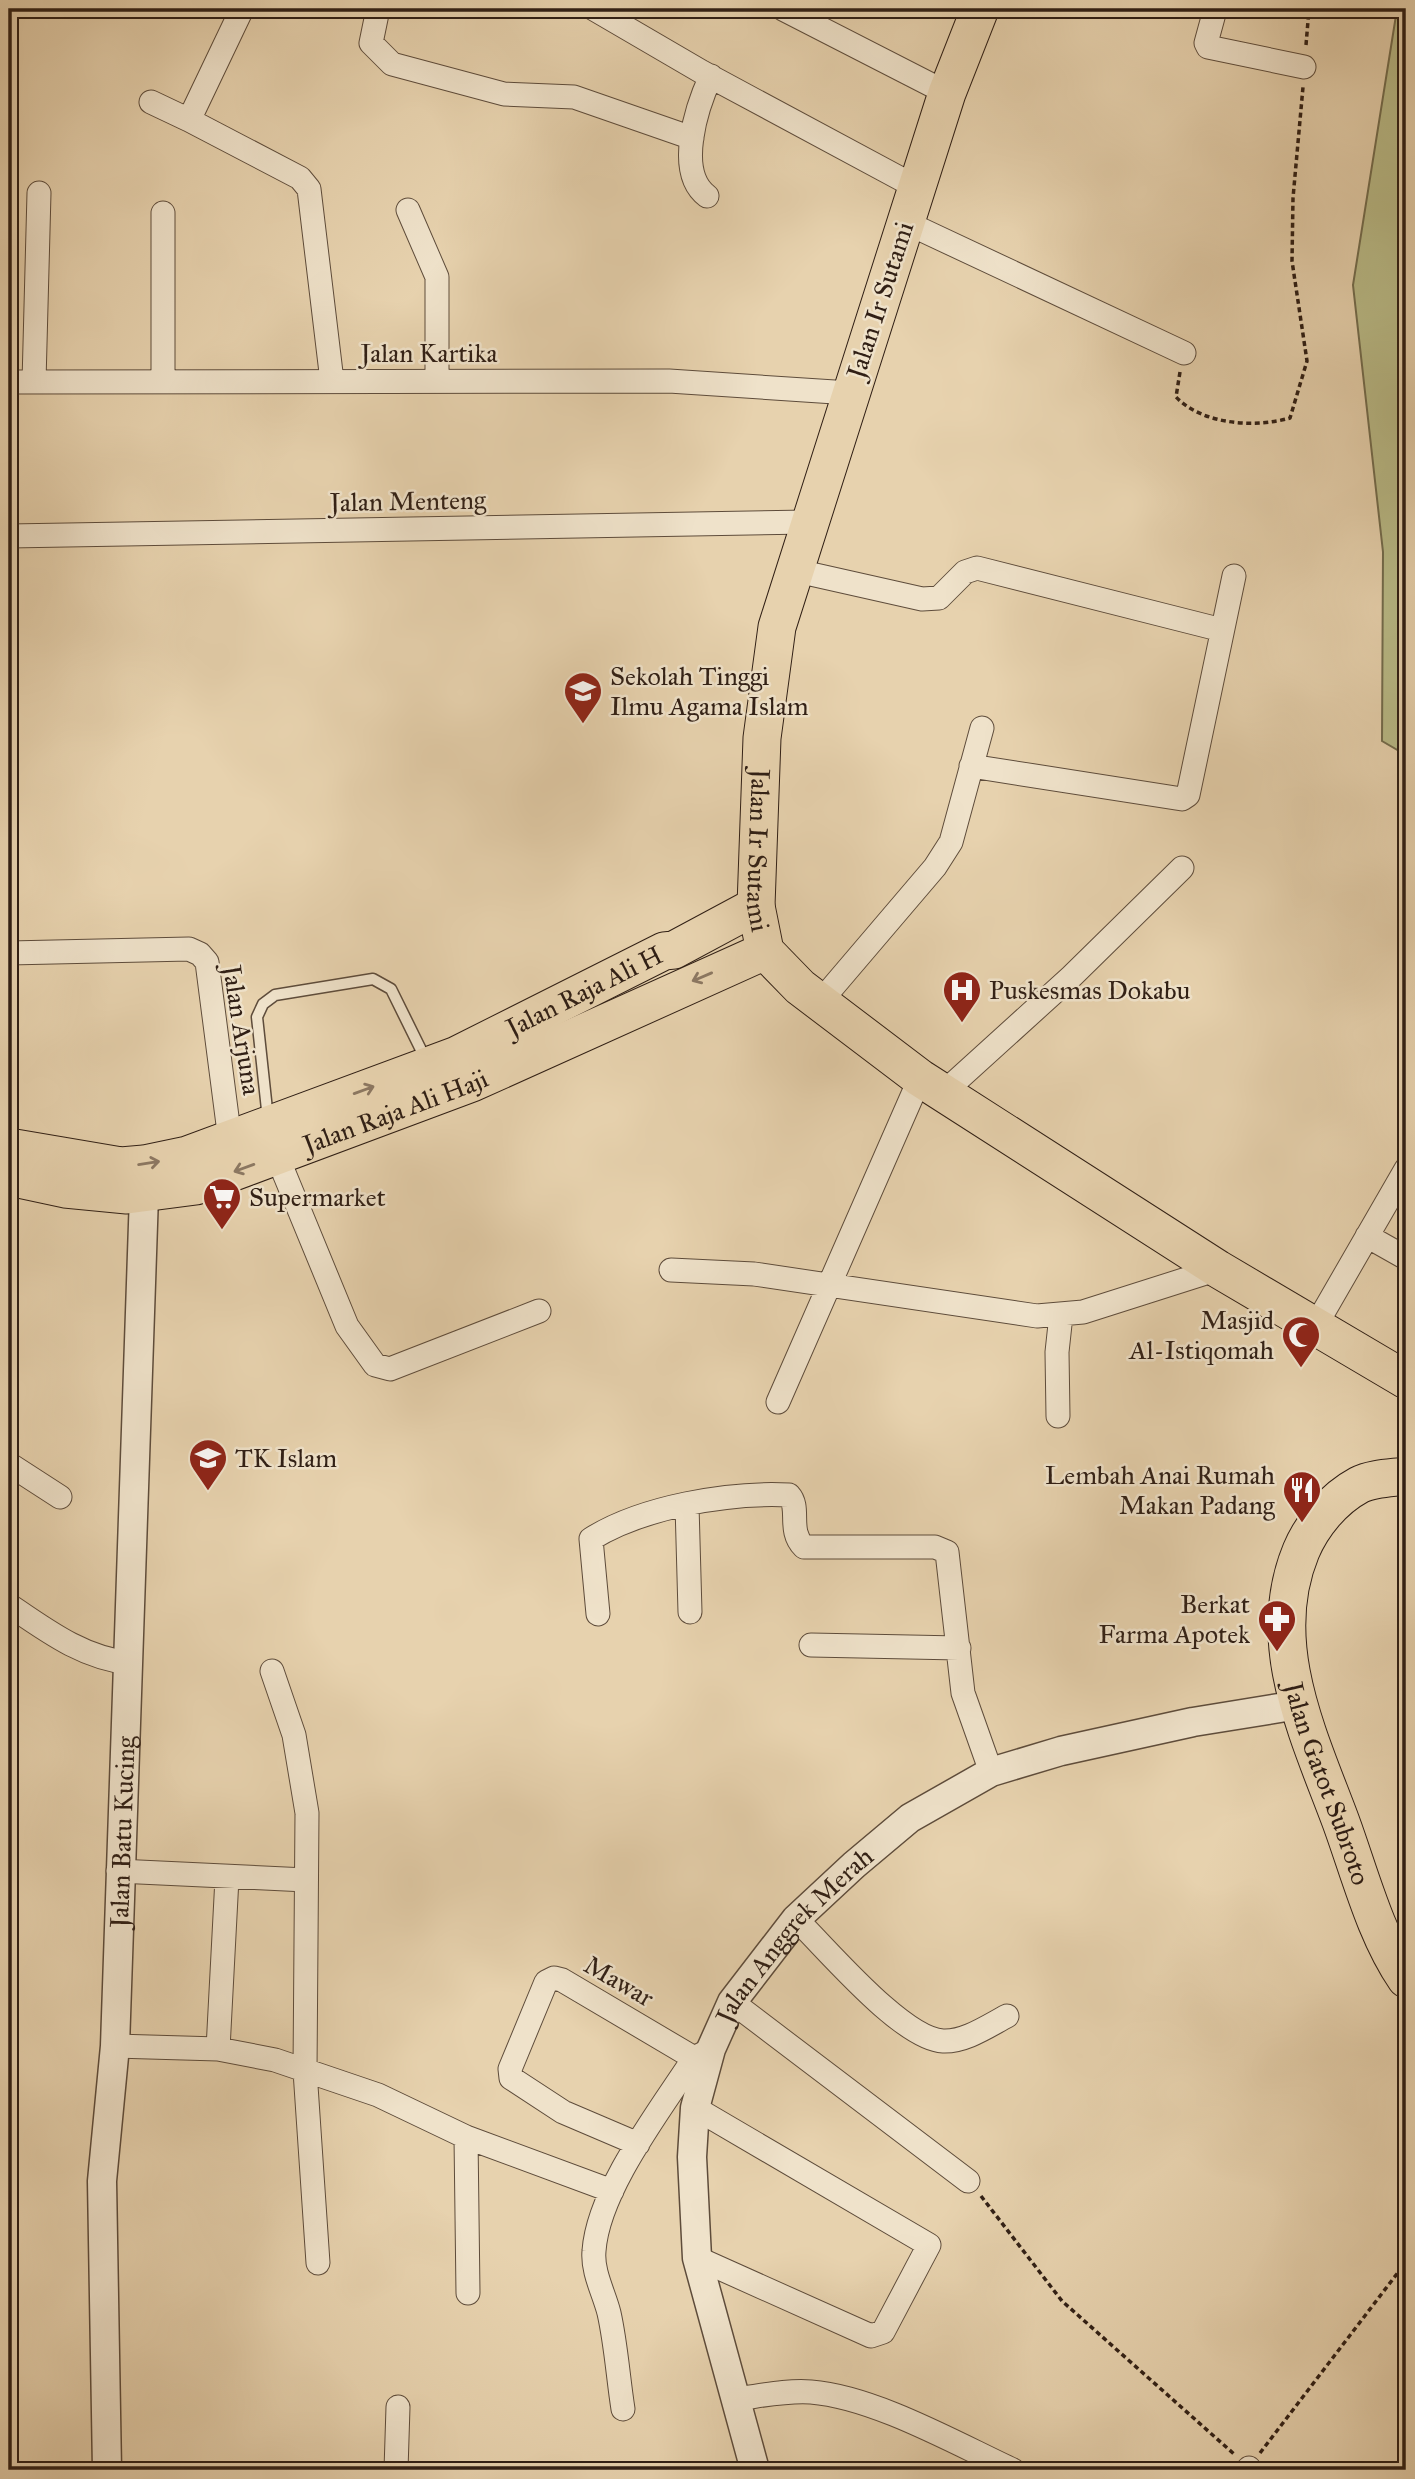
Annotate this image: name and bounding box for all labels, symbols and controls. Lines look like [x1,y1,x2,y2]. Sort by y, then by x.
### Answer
street label: Jalan Ir Sutami [839,218,920,385]
street label: Jalan Kartika [357,337,498,369]
street label: Jalan Menteng [327,484,487,518]
place label: Sekolah Tinggi Ilmu Agama Islam [610,660,809,722]
school or university icon: Sekolah Tinggi Ilmu Agama Islam [562,670,604,725]
street label: Jalan Ir Sutami [740,765,777,934]
street label: Jalan Raja Ali H [498,938,668,1045]
street label: Jalan Arjuna [215,960,268,1097]
hospital icon: Puskesmas Dokabu [941,969,983,1024]
one-way arrow [692,971,713,984]
place label: Puskesmas Dokabu [989,974,1190,1006]
street label: Jalan Raja Ali Haji [296,1062,493,1162]
one-way arrow [352,1082,374,1095]
one-way arrow [137,1156,160,1169]
one-way arrow [233,1163,255,1176]
supermarket icon: Supermarket [201,1176,243,1231]
place label: Supermarket [249,1181,386,1213]
place label: Masjid Al-Istiqomah [1128,1304,1275,1366]
mosque icon: Masjid Al-Istiqomah [1280,1314,1322,1369]
school or university icon: TK Islam [187,1437,229,1492]
place label: TK Islam [235,1442,337,1474]
place label: Lembah Anai Rumah Makan Padang [1045,1459,1276,1521]
restaurant icon: Lembah Anai Rumah Makan Padang [1281,1469,1323,1524]
place label: Berkat Farma Apotek [1099,1588,1251,1650]
pharmacy icon: Berkat Farma Apotek [1256,1598,1298,1653]
street label: Jalan Gatot Subroto [1277,1676,1377,1889]
street label: Jalan Batu Kucing [103,1735,142,1931]
street label: Jalan Anggrek Merah [708,1840,880,2031]
street label: Mawar [578,1948,660,2014]

